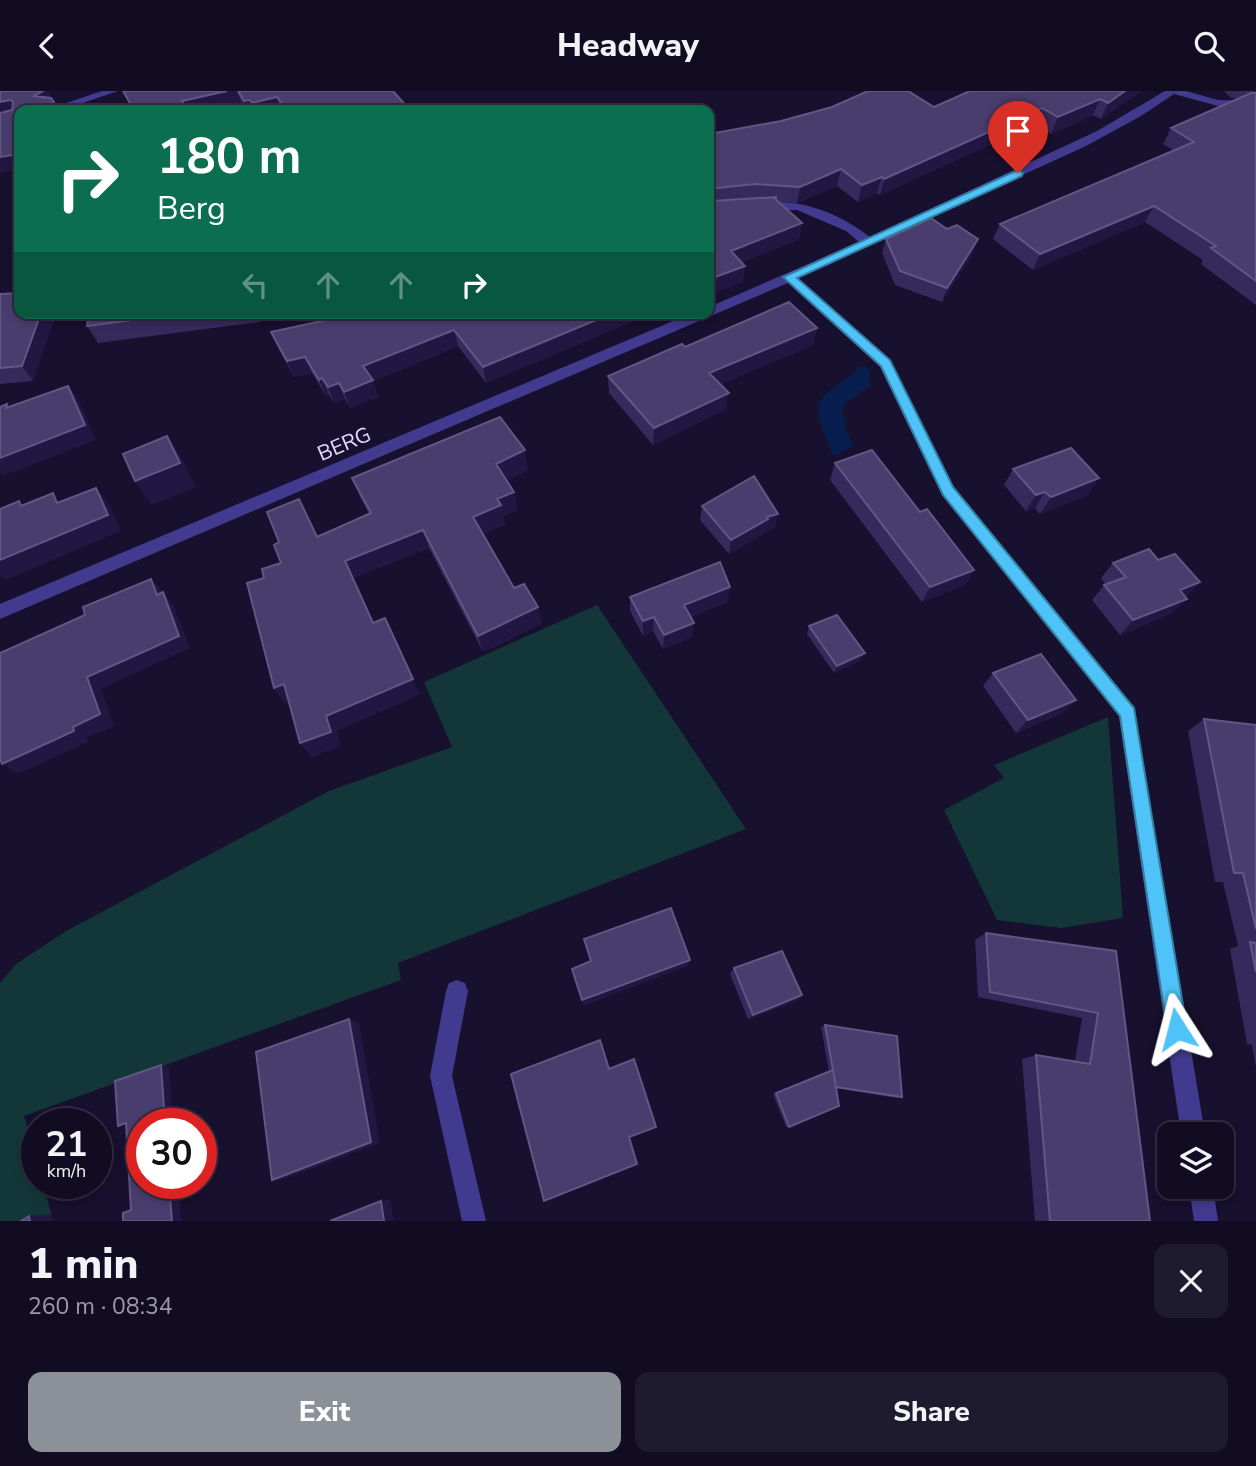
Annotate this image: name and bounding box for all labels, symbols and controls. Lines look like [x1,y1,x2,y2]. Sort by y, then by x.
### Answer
text: Headway [557,24,699,67]
icon: back [28,27,66,65]
icon: search [1190,27,1228,65]
pin [988,101,1048,173]
icon: arrive [999,112,1037,150]
text: 180 m [157,123,301,190]
icon: right [42,133,133,224]
text: Berg [157,187,226,230]
icon: left [236,266,274,304]
icon: ahead [309,266,347,304]
icon: ahead [382,266,420,304]
icon: right [455,266,493,304]
street label: BERG [313,420,375,468]
position arrow [1140,992,1214,1066]
speed limit sign: 30 [126,1108,217,1199]
text: 21 [45,1121,88,1168]
map controls [1157,1122,1234,1199]
button: layers [1157,1122,1234,1199]
text: km/h [47,1159,86,1183]
text: 1 min [28,1236,138,1293]
button: close [1154,1244,1228,1318]
text: 260 m · 08:34 [28,1291,173,1322]
button: Exit [28,1372,621,1452]
button: Share [635,1372,1228,1452]

